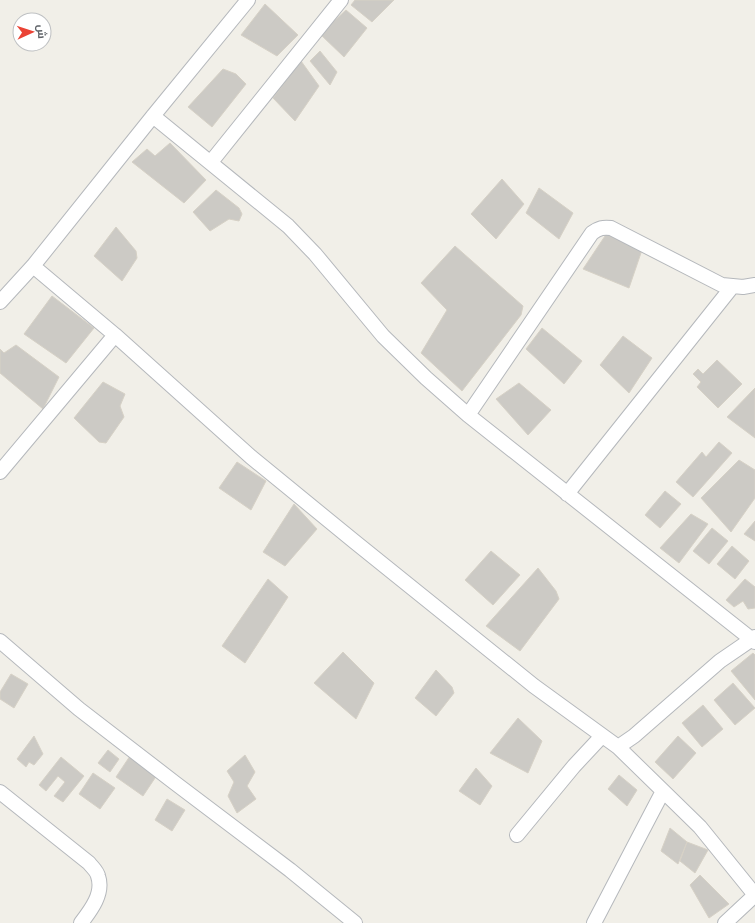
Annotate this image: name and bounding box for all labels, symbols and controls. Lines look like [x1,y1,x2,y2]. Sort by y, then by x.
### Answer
north arrow [12,12,52,52]
text: ش [35,24,48,39]

